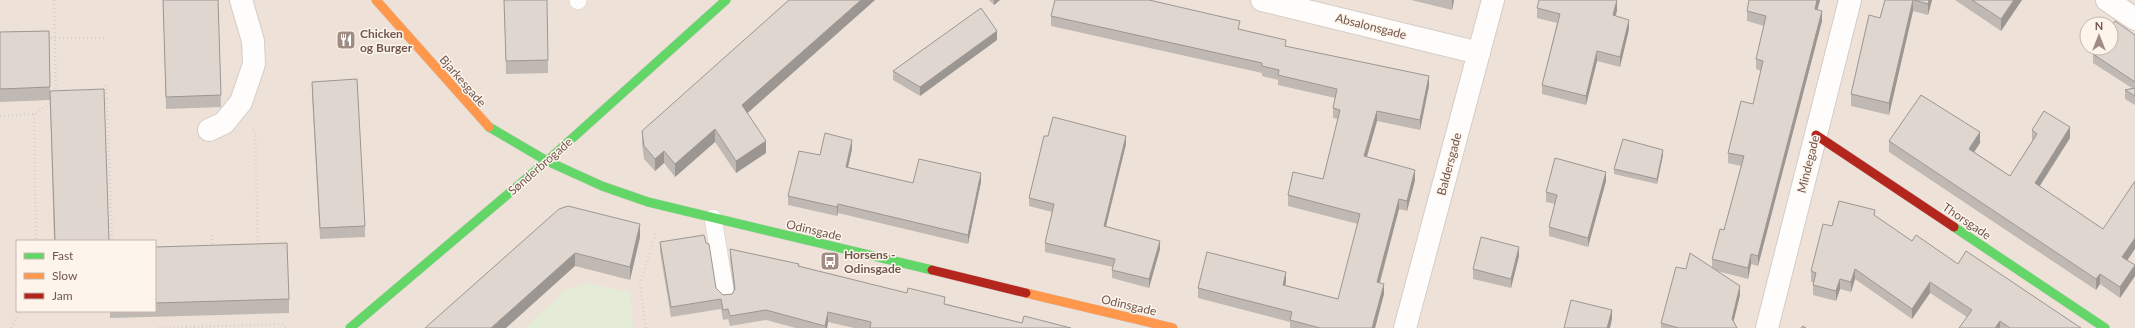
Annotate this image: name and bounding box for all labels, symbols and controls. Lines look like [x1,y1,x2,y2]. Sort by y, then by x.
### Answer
street label: Absalonsgade [1334,10,1408,42]
north arrow [2079,16,2119,56]
text: N [2095,19,2103,32]
place label: Chicken og Burger [360,26,413,55]
restaurant icon: Chicken og Burger [335,29,357,51]
street label: Bjarkesgade [437,52,489,110]
street label: Baldersgade [1433,131,1465,197]
street label: Sønderbrogade [505,134,575,198]
street label: Mindegade [1794,134,1822,194]
street label: Thorsgade [1940,199,1994,243]
street label: Odinsgade [785,216,843,244]
legend [16,240,156,312]
place label: Horsens - Odinsgade [844,247,902,276]
text: Fast [52,248,74,263]
bus stop icon: Horsens - Odinsgade [819,250,841,272]
text: Slow [52,268,78,283]
text: Jam [52,288,73,303]
street label: Odinsgade [1100,291,1158,319]

